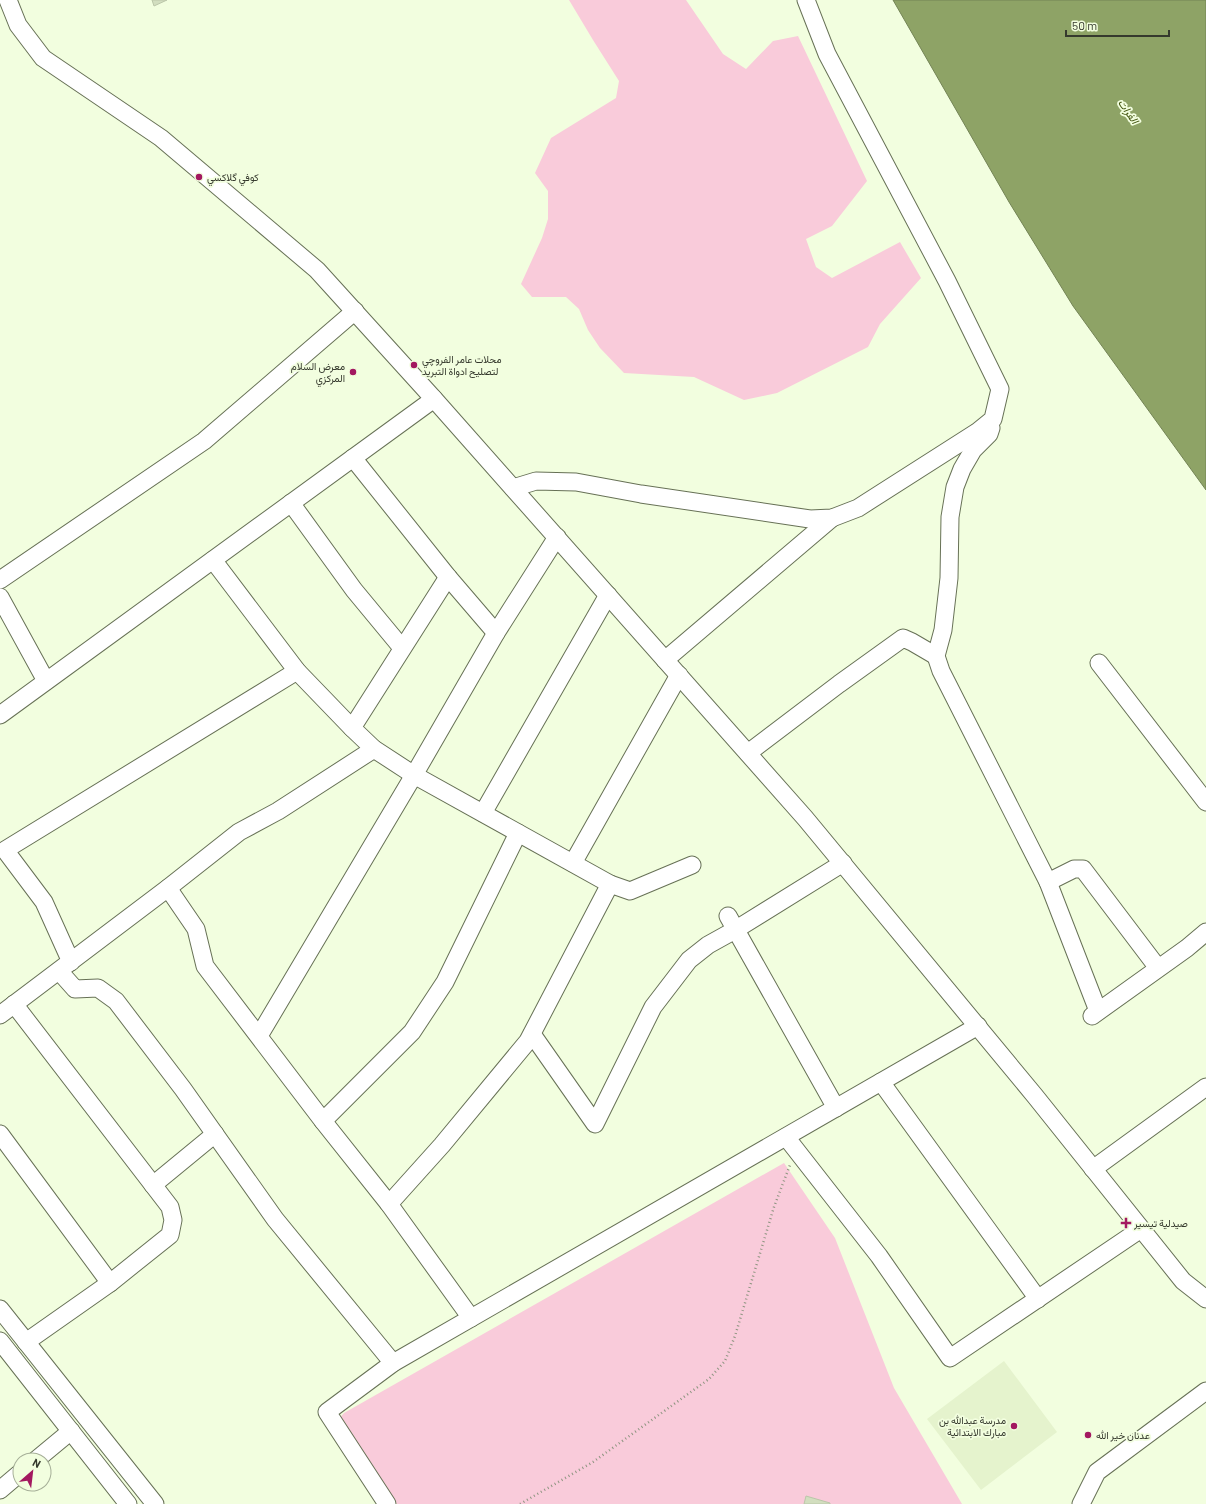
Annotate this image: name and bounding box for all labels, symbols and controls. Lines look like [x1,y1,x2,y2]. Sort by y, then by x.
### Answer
scale bar [1066,12,1169,38]
text: 50 m [1072,18,1097,32]
water label: الفرات [1115,96,1143,127]
place label: كوفي گلاكسي [207,171,259,186]
marker: كوفي گلاكسي [194,172,204,182]
place label: محلات عامر الفروچي لتصليح ادواة التبريد [422,353,501,378]
place label: معرض السلام المركزي [291,360,345,387]
marker: محلات عامر الفروچي لتصليح ادواة التبريد [409,360,419,370]
marker: معرض السلام المركزي [348,367,358,377]
place label: صيدلية تيسير [1133,1217,1188,1230]
marker: صيدلية تيسير [1121,1218,1131,1228]
place label: مدرسة عبدالله بن مبارك الابتدائية [939,1414,1006,1439]
marker: مدرسة عبدالله بن مبارك الابتدائية [1009,1421,1019,1431]
place label: عدنان خير الله [1096,1429,1150,1442]
marker: عدنان خير الله [1083,1430,1093,1440]
north arrow [12,1452,52,1492]
text: N [31,1455,43,1470]

